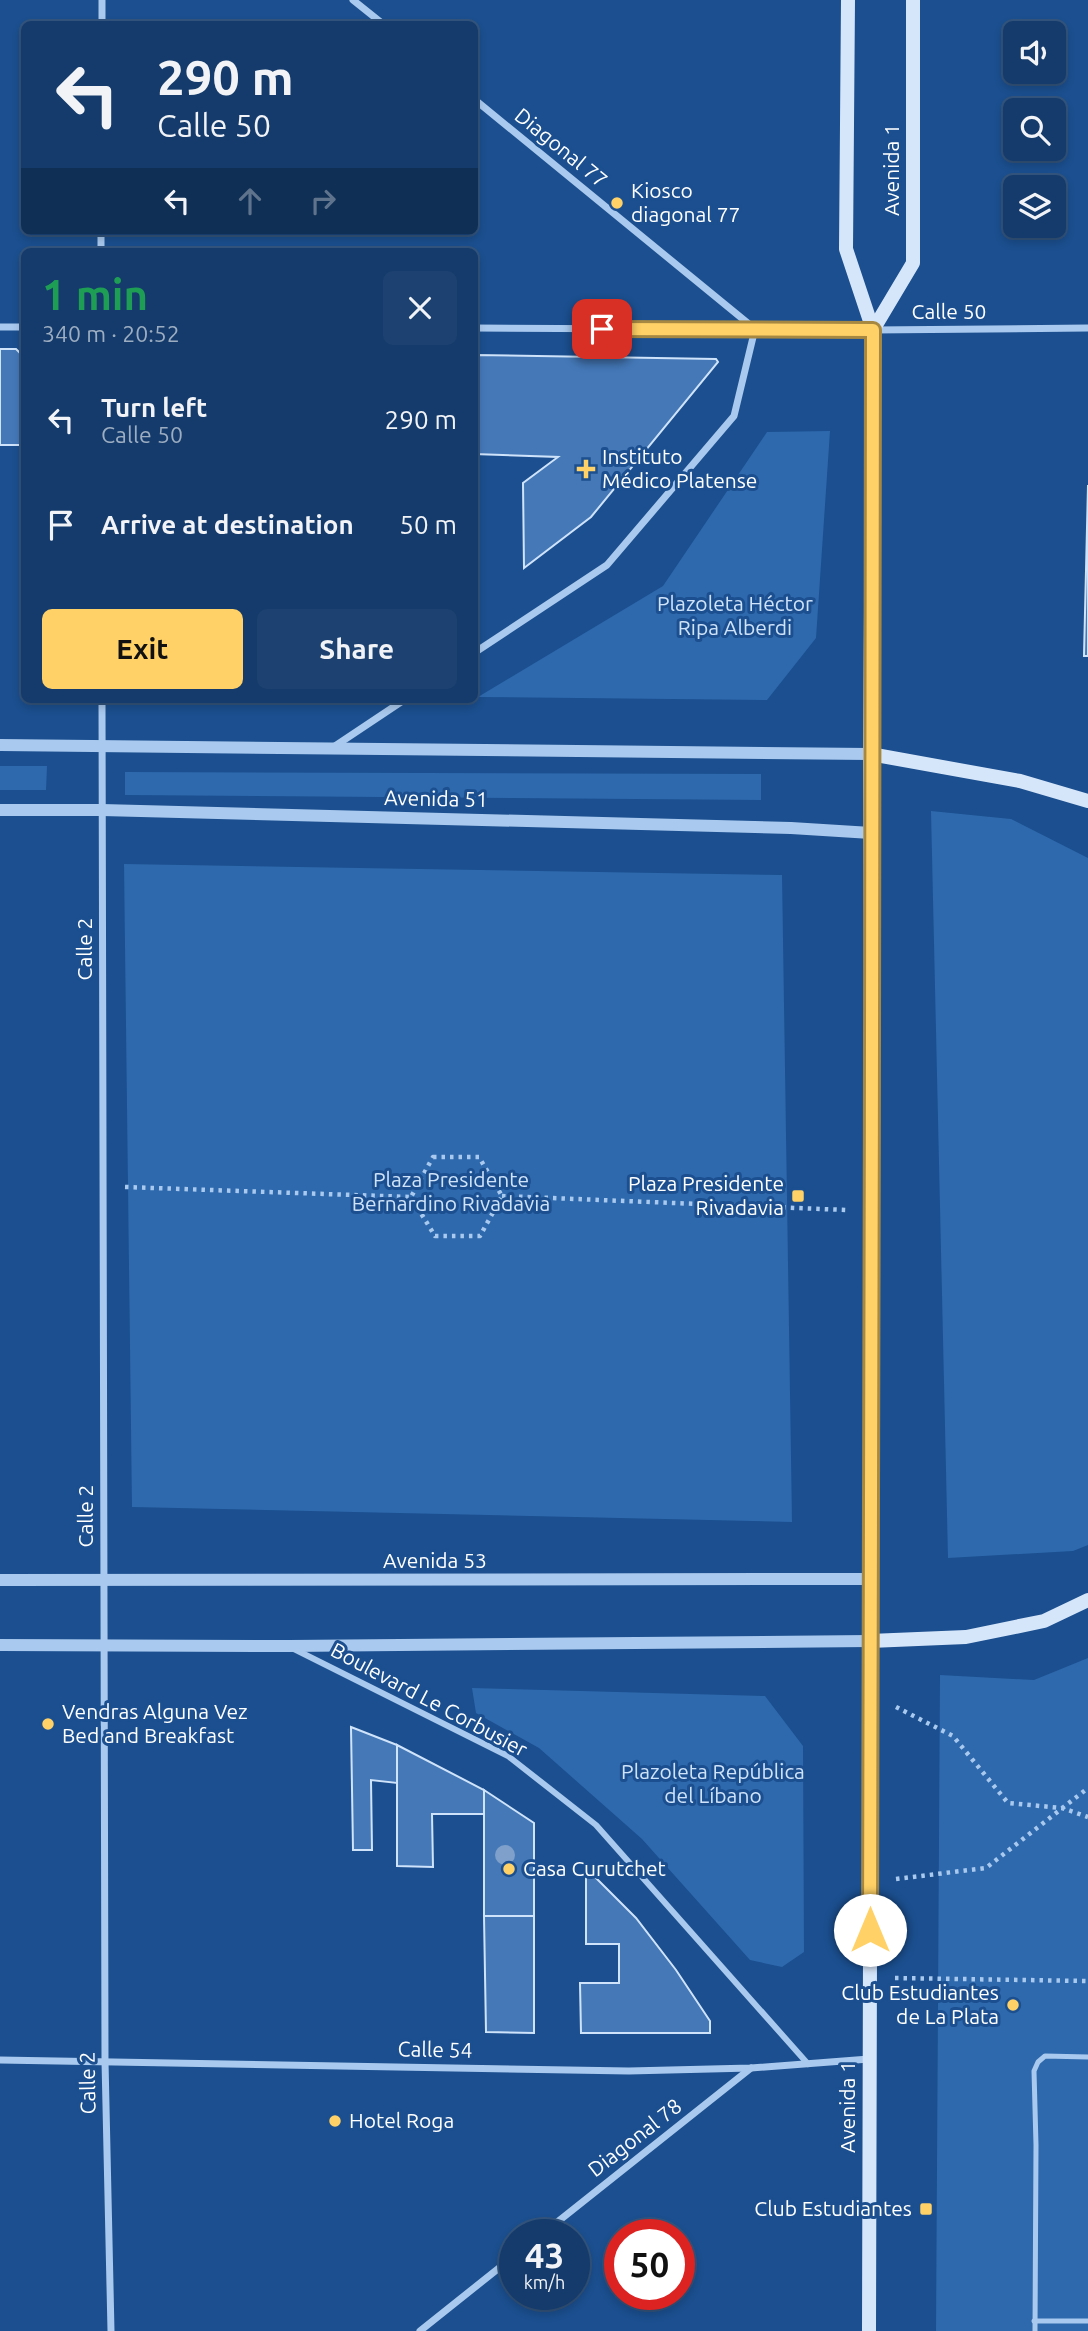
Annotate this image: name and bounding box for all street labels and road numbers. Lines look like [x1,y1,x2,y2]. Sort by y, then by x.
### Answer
street label: Diagonal 77 [511,103,613,192]
street label: Avenida 1 [879,124,903,216]
street label: Calle 50 [912,299,986,323]
street label: Avenida 51 [384,785,488,811]
street label: Calle 2 [72,918,96,980]
street label: Calle 2 [73,1485,97,1547]
street label: Avenida 53 [383,1548,487,1572]
street label: Boulevard Le Corbusier [327,1637,532,1761]
street label: Calle 54 [397,2036,473,2062]
street label: Calle 2 [74,2051,100,2115]
street label: Avenida 1 [835,2061,859,2153]
street label: Diagonal 78 [583,2093,686,2181]

